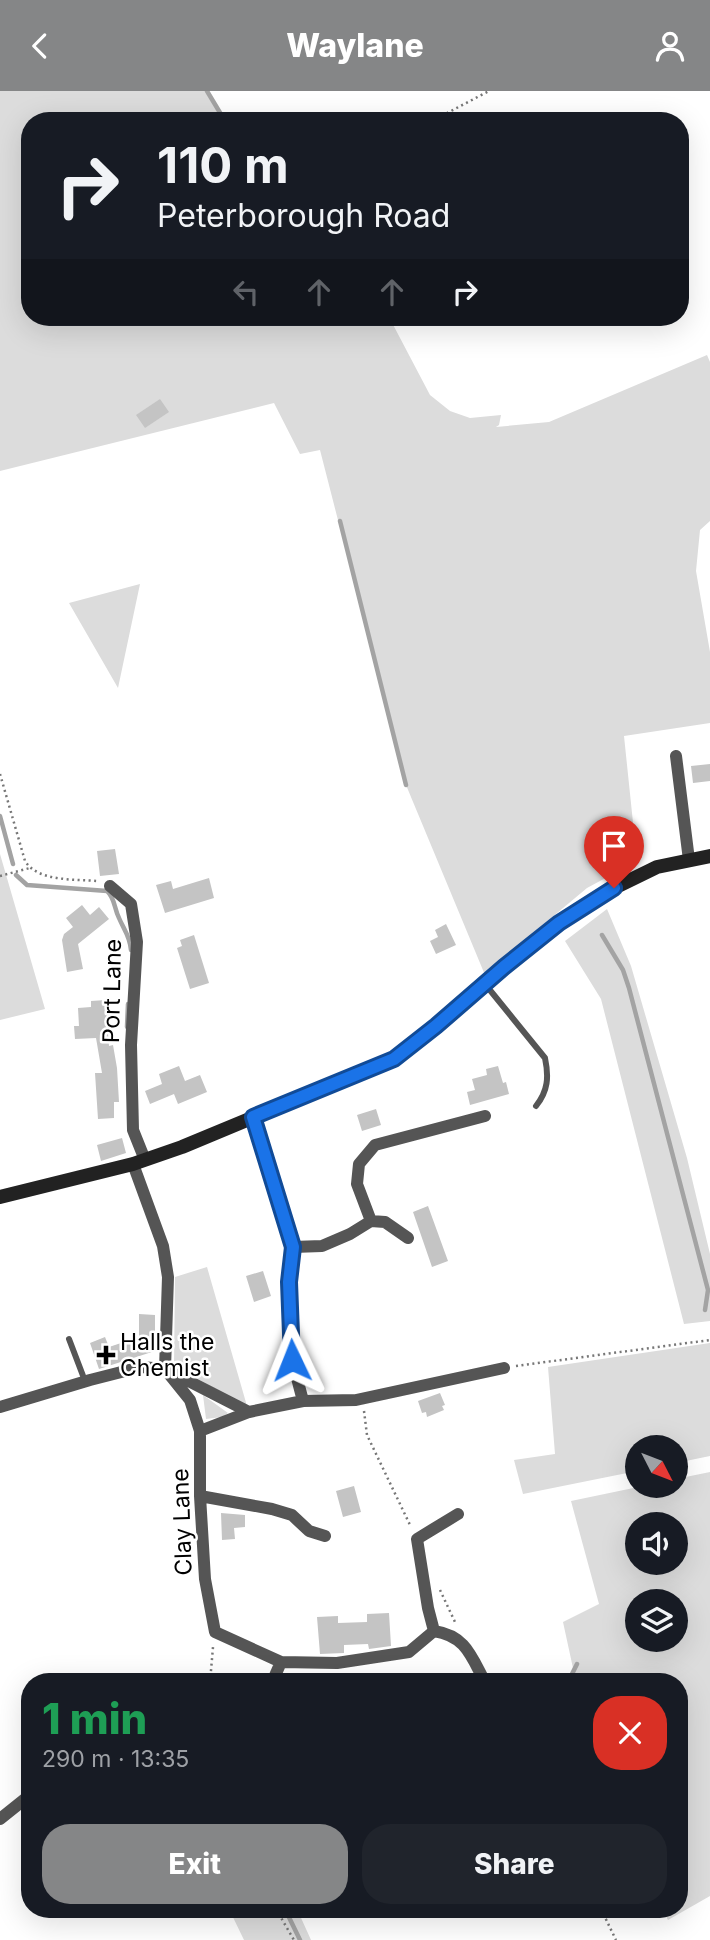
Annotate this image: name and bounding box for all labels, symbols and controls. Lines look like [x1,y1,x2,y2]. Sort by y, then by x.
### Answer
text: Waylane [286,26,424,65]
icon: back [21,27,59,65]
icon: person [651,27,689,65]
text: 110 m [157,136,289,195]
icon: right [42,140,133,231]
text: Peterborough Road [157,196,450,235]
icon: left [227,273,265,311]
icon: ahead [300,273,338,311]
icon: ahead [373,273,411,311]
icon: right [446,273,484,311]
pin [584,816,644,888]
icon: arrive [595,827,633,865]
street label: Port Lane [97,939,127,1043]
position arrow [255,1323,329,1397]
place label: Halls the Chemist [120,1328,214,1382]
marker: Halls the Chemist [98,1347,114,1363]
north arrow [625,1435,688,1498]
map controls [625,1435,688,1652]
street label: Clay Lane [166,1468,198,1576]
button: sound [625,1512,688,1575]
button: layers [625,1589,688,1652]
text: 1 min [42,1693,147,1744]
button: close [593,1696,667,1770]
text: 290 m · 13:35 [42,1745,189,1773]
button: Exit [42,1824,348,1904]
button: Share [362,1824,667,1904]

